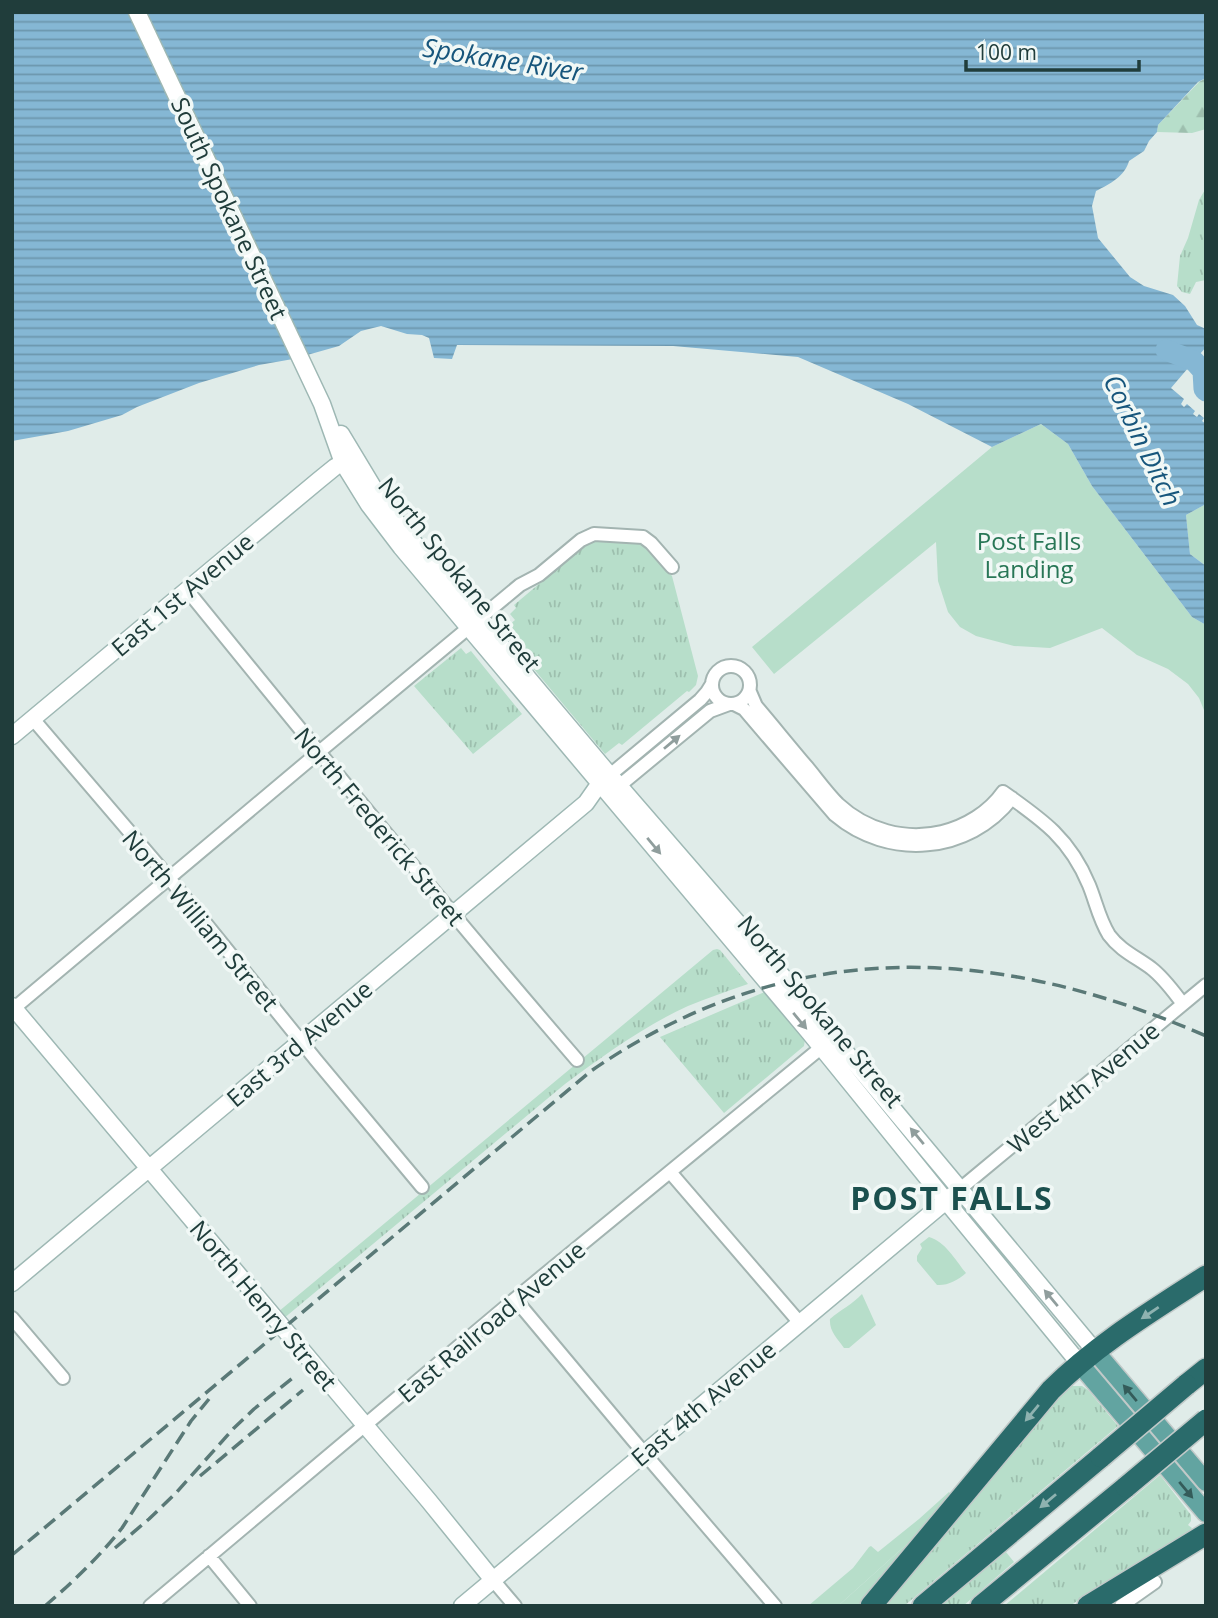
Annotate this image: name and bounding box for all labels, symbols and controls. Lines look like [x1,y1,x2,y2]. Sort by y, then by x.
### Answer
scale bar [966,28,1139,72]
water label: Spokane River [420,29,587,90]
text: 100 m [976,38,1037,66]
street label: South Spokane Street [164,92,296,324]
water label: Corbin Ditch [1096,368,1190,512]
street label: North Spokane Street [371,470,549,678]
park label: Post Falls Landing [977,524,1081,585]
street label: East 1st Avenue [104,525,260,663]
street label: North Frederick Street [287,720,473,932]
one-way arrow [662,735,680,750]
street label: North William Street [115,822,287,1018]
one-way arrow [646,837,661,855]
street label: North Spokane Street [731,908,911,1114]
street label: East 3rd Avenue [219,972,379,1114]
one-way arrow [792,1011,807,1029]
street label: West 4th Avenue [1000,1014,1166,1160]
one-way arrow [909,1128,924,1146]
district label: POST FALLS [850,1176,1054,1219]
street label: North Henry Street [183,1213,345,1397]
street label: East Railroad Avenue [390,1233,592,1409]
one-way arrow [1044,1290,1059,1307]
one-way arrow [1141,1306,1159,1320]
street label: East 4th Avenue [624,1333,782,1473]
one-way arrow [1123,1384,1138,1401]
one-way arrow [1025,1404,1040,1421]
one-way arrow [1178,1482,1193,1499]
one-way arrow [1040,1493,1057,1508]

